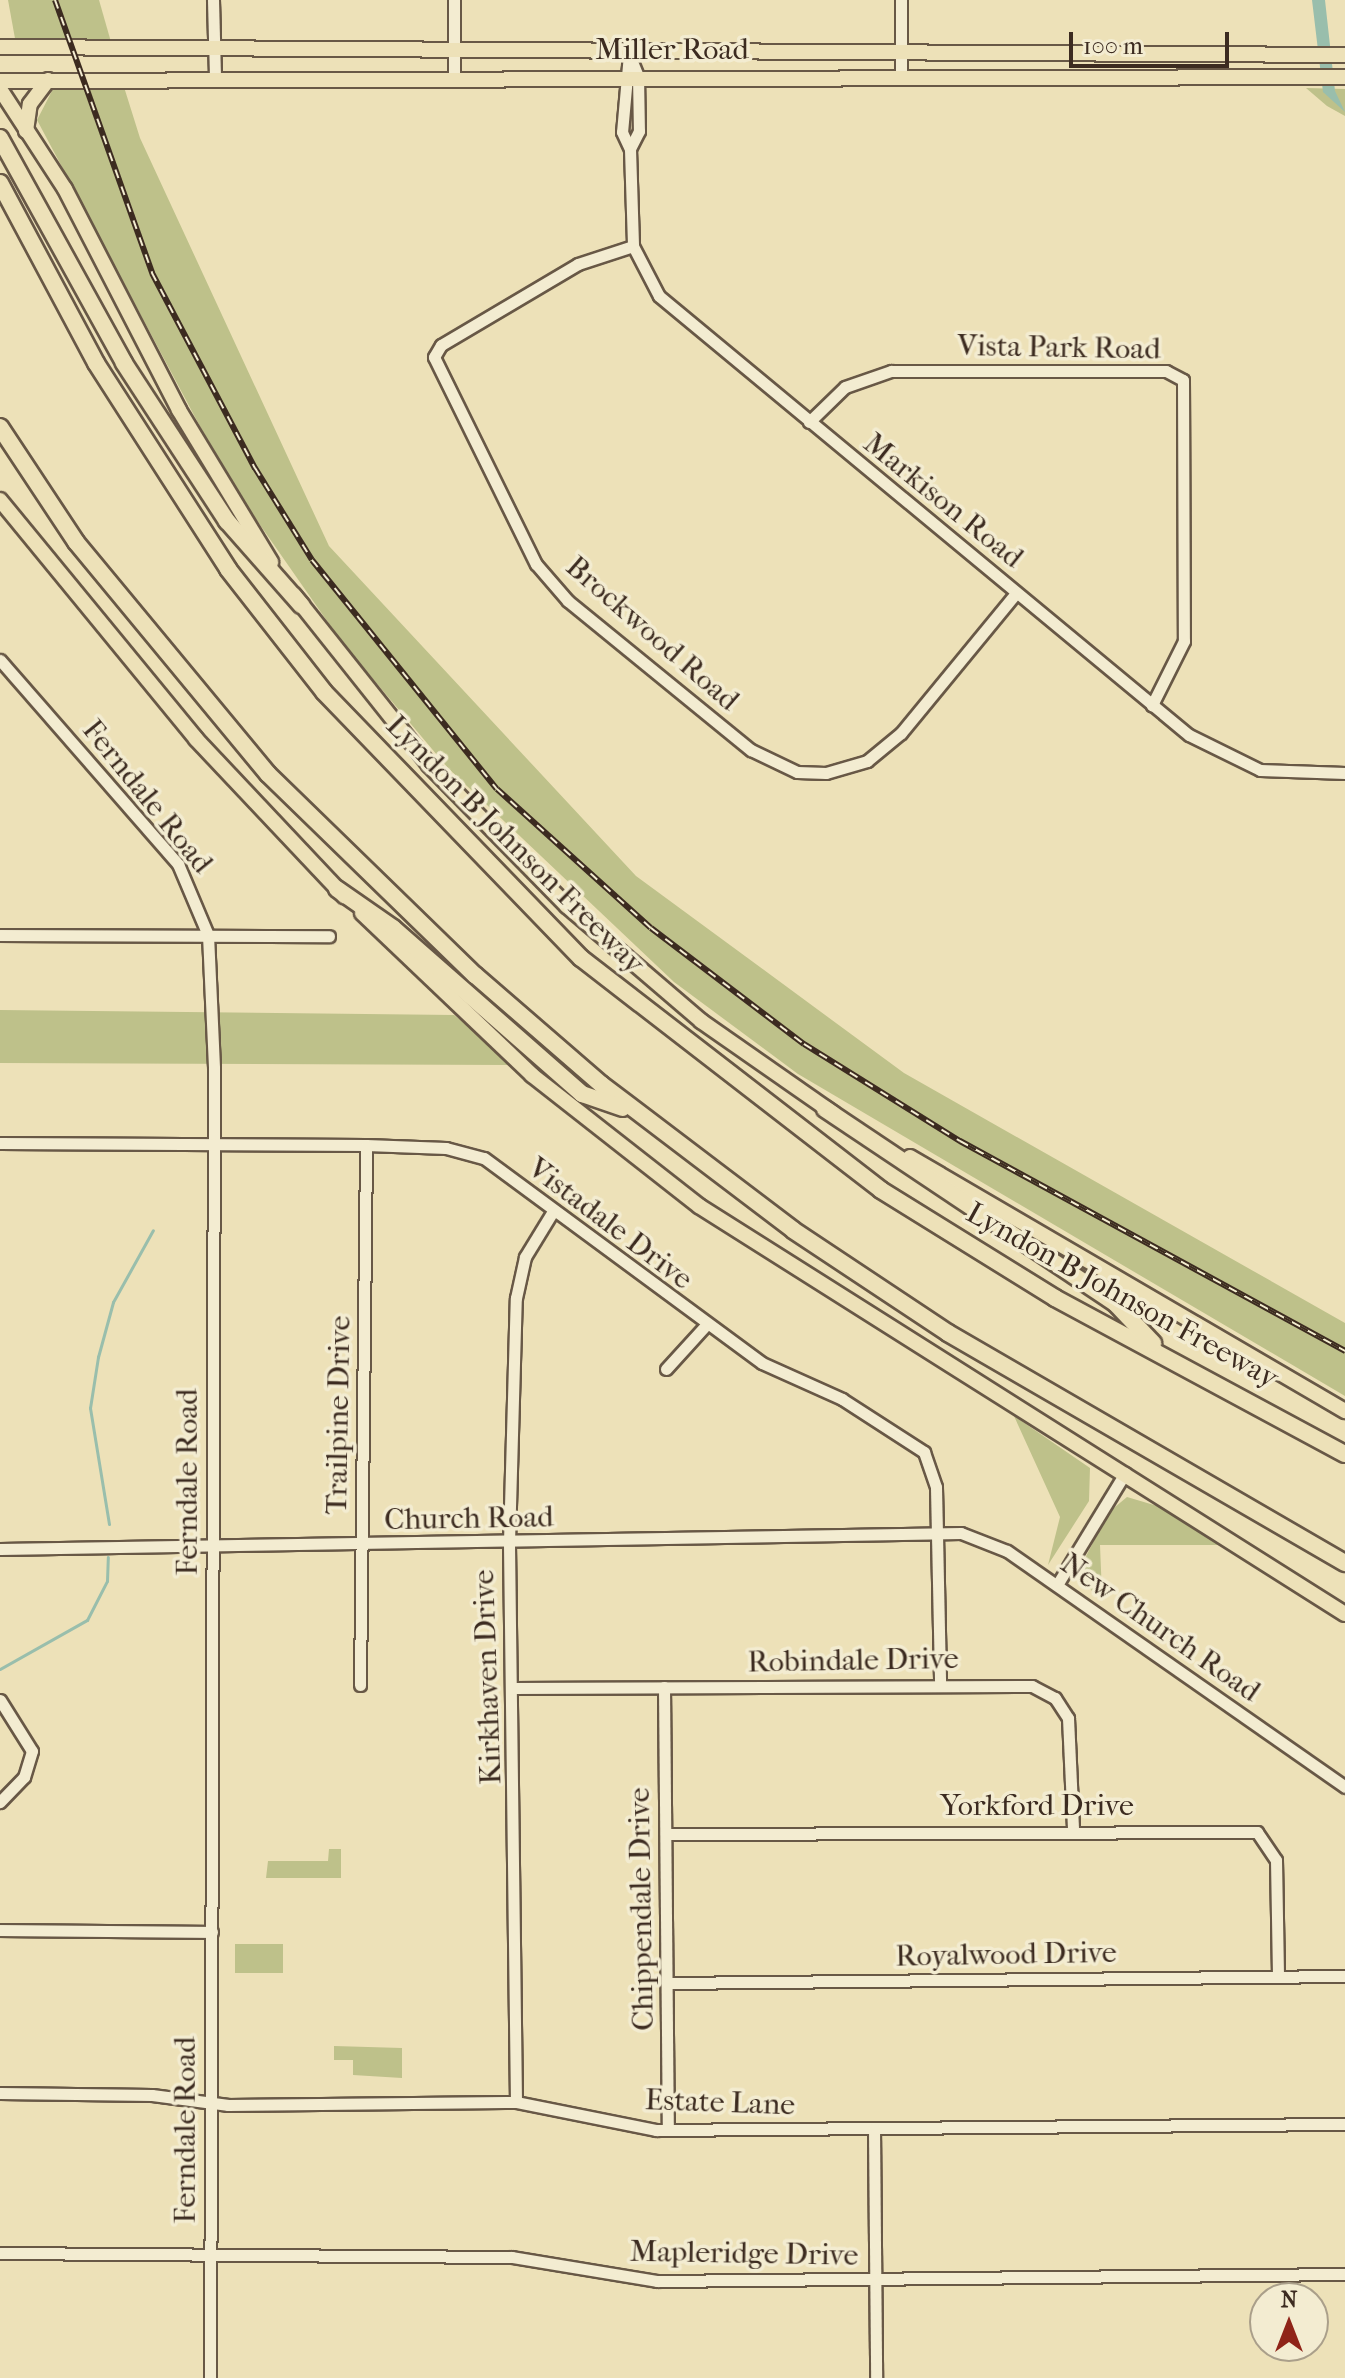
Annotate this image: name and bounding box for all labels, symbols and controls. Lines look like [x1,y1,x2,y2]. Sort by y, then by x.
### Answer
scale bar [1073,16,1233,66]
street label: Miller Road [595,32,749,68]
text: 100 m [1083,32,1143,60]
street label: Vista Park Road [957,328,1161,368]
street label: Markison Road [856,426,1030,576]
street label: Brockwood Road [558,549,746,719]
street label: Lyndon B Johnson Freeway [378,708,652,982]
street label: Ferndale Road [74,713,220,881]
street label: Vistadale Drive [521,1150,699,1298]
street label: Lyndon B Johnson Freeway [960,1195,1284,1397]
street label: Trailpine Drive [319,1315,359,1515]
street label: Ferndale Road [170,1388,206,1576]
street label: Church Road [384,1500,554,1538]
street label: New Church Road [1053,1546,1267,1710]
street label: Kirkhaven Drive [466,1569,510,1785]
street label: Robindale Drive [747,1641,959,1681]
street label: Chippendale Drive [622,1787,662,2031]
street label: Yorkford Drive [940,1788,1134,1824]
street label: Royalwood Drive [895,1935,1117,1975]
street label: Ferndale Road [168,2036,204,2224]
street label: Estate Lane [644,2082,796,2124]
street label: Mapleridge Drive [629,2234,859,2274]
north arrow [1249,2282,1329,2362]
text: N [1281,2287,1297,2313]

